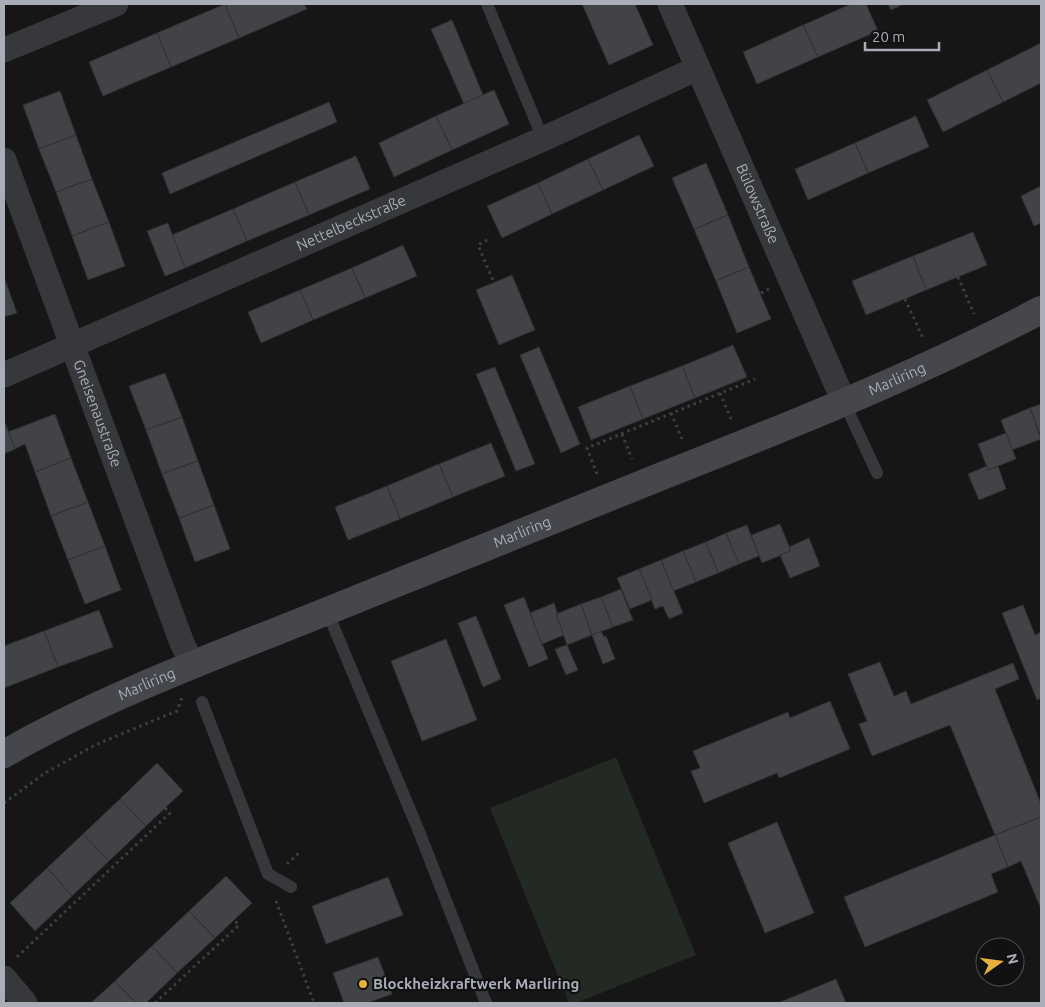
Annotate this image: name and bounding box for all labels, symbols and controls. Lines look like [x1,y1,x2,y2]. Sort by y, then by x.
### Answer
scale bar [865,20,939,52]
text: 20 m [872,28,905,45]
street label: Bülowstraße [733,161,783,246]
street label: Nettelbeckstraße [294,191,408,254]
street label: Gneisenaustraße [70,357,125,469]
street label: Marliring [866,359,928,399]
street label: Marliring [491,513,553,551]
street label: Marliring [115,664,178,703]
north arrow [975,937,1025,987]
text: N [1004,952,1022,966]
place label: Blockheizkraftwerk Marliring [373,975,579,992]
marker: Blockheizkraftwerk Marliring [357,978,369,990]

